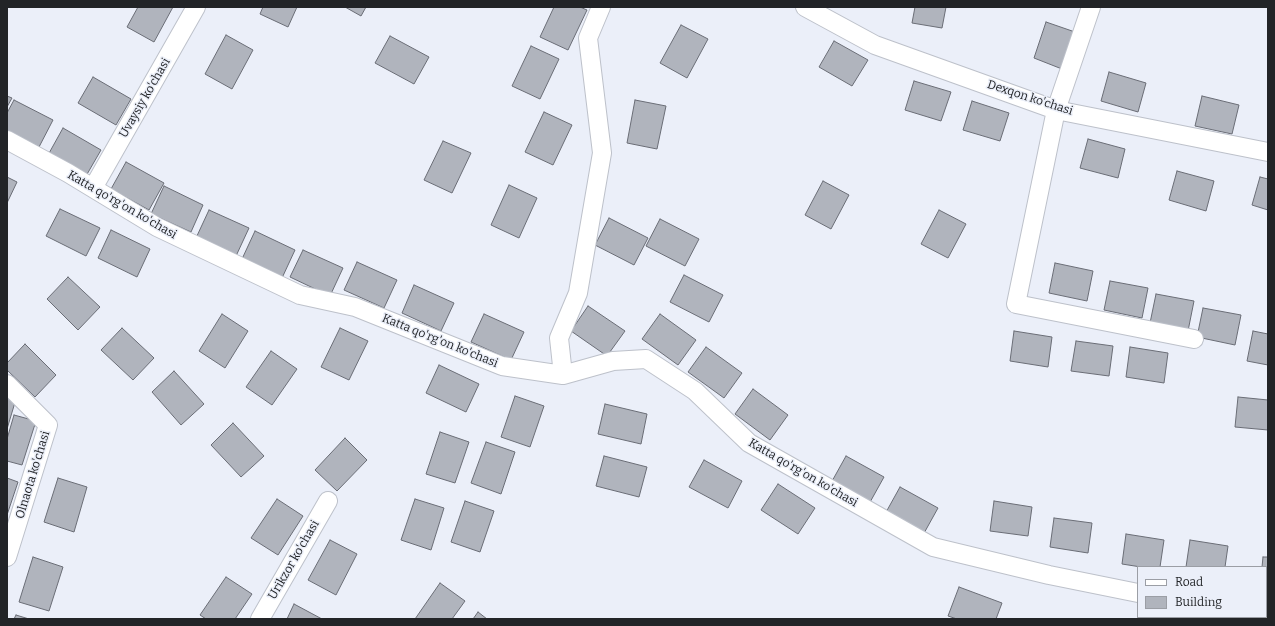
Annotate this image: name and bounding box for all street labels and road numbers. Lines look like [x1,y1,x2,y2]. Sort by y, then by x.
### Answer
street label: Uvaysiy ko'chasi [116,56,174,140]
street label: Dexqon ko'chasi [985,77,1075,119]
street label: Katta qo'rg'on ko'chasi [65,168,179,242]
street label: Katta qo'rg'on ko'chasi [380,311,500,371]
street label: Olnaota ko'chasi [13,429,53,521]
street label: Katta qo'rg'on ko'chasi [746,436,860,510]
street label: Urikzor ko'chasi [265,518,323,602]

